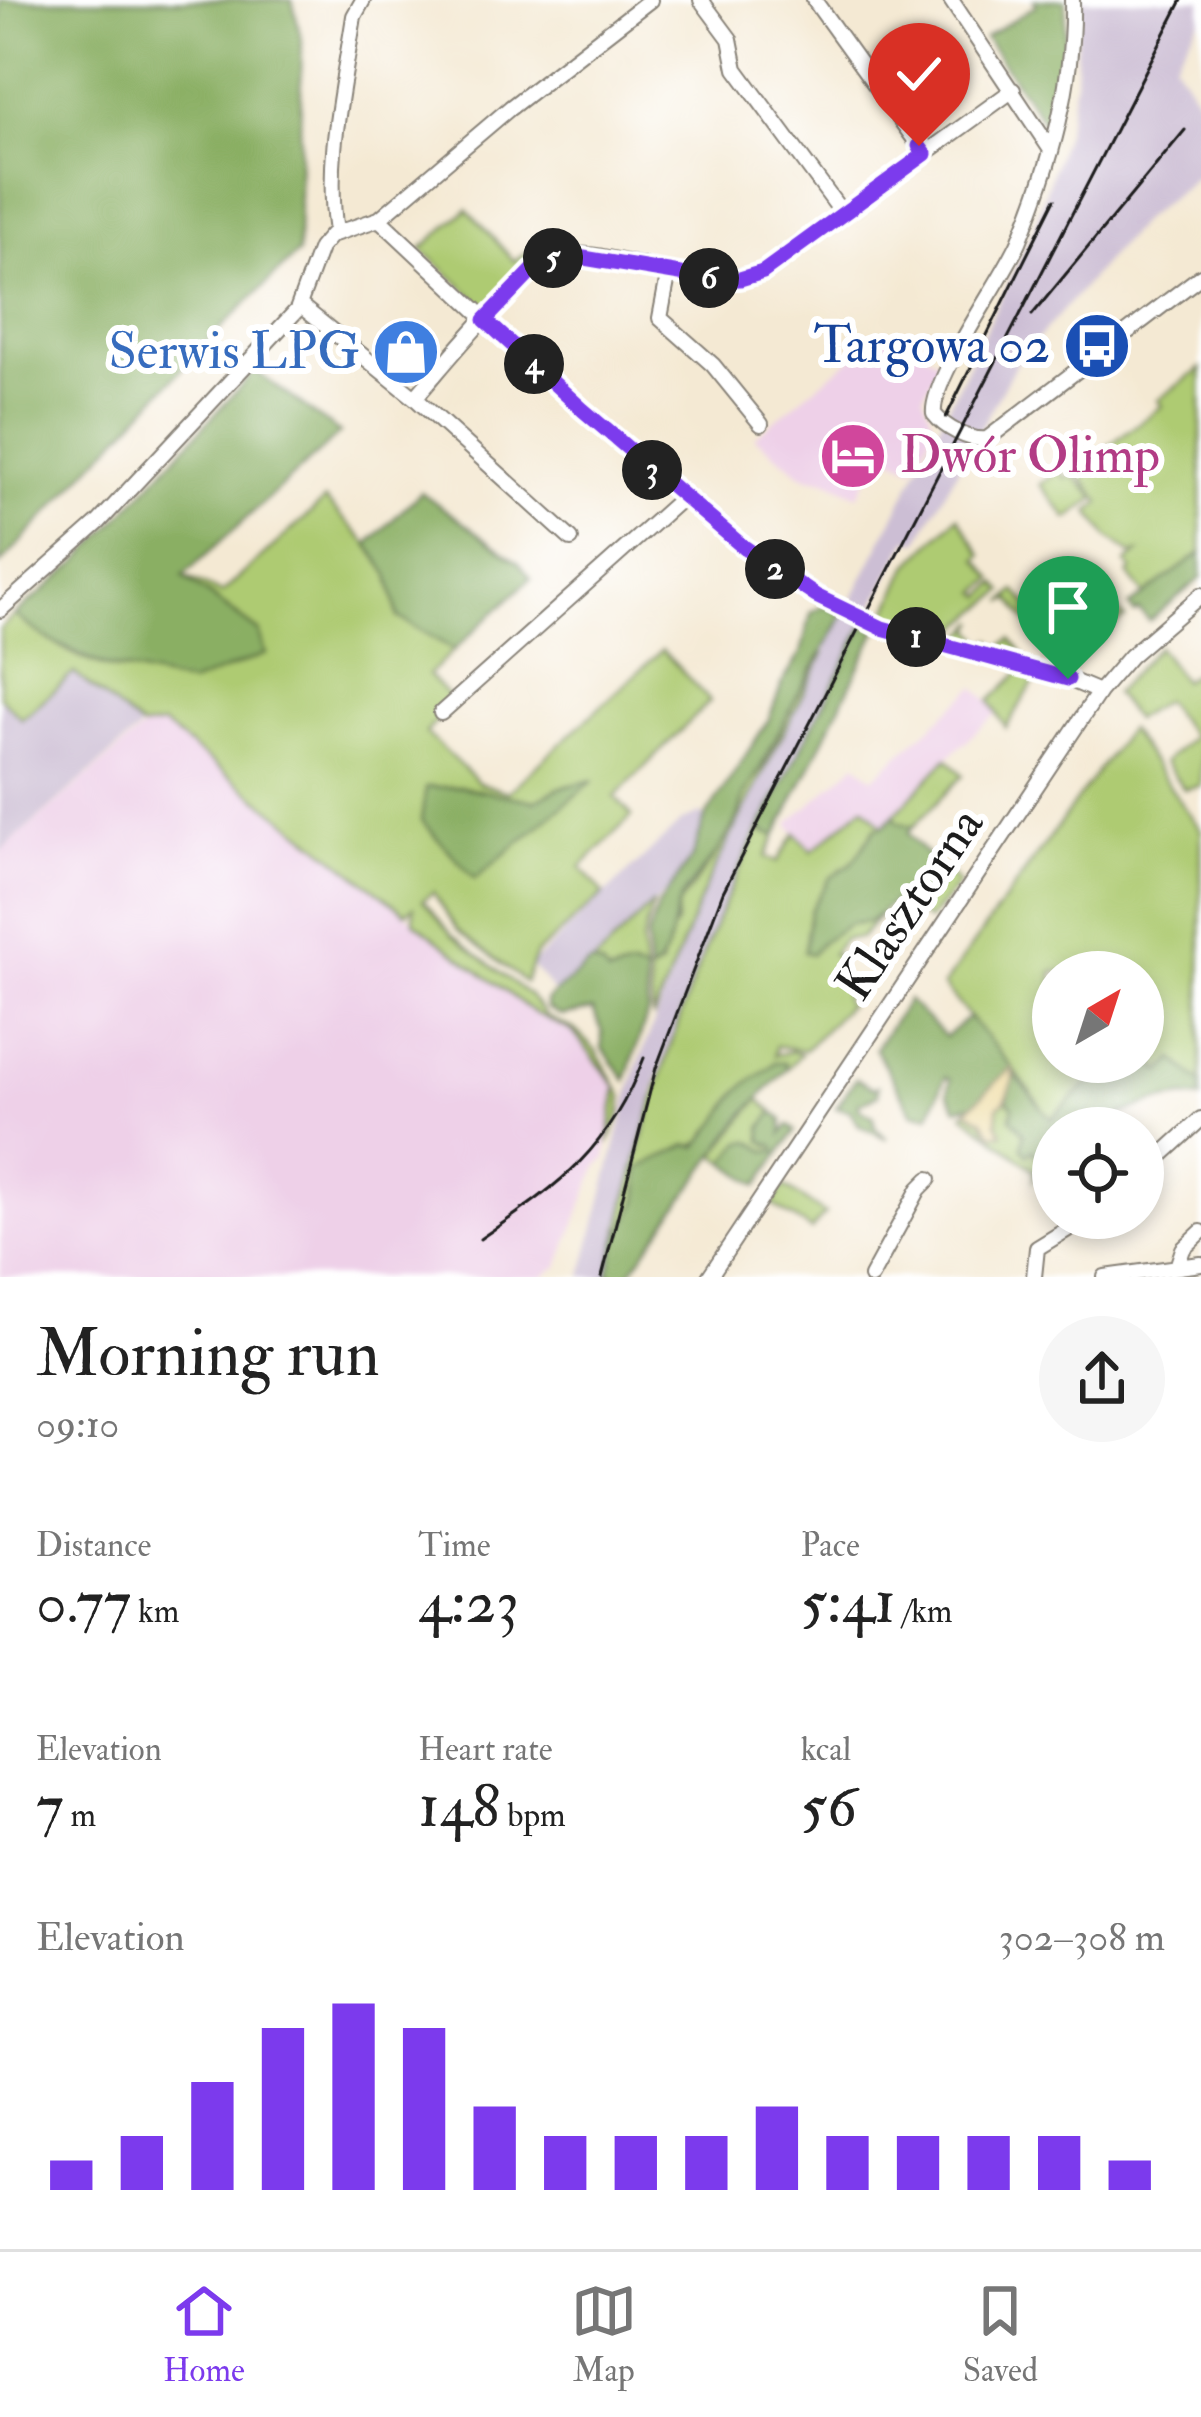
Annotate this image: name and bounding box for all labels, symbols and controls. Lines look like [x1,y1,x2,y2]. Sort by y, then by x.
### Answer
pin [868,23,970,146]
icon: check [886,41,952,107]
pin: 5 [523,228,583,288]
text: 5 [546,237,560,278]
pin: 6 [679,248,739,308]
text: 6 [701,257,717,298]
bus stop icon: Targowa 02 [1062,311,1132,381]
place label: Targowa 02 [814,314,1050,378]
shop icon: Serwis LPG [371,317,441,387]
place label: Serwis LPG [108,320,360,384]
pin: 4 [504,334,564,394]
text: 4 [525,343,543,384]
hotel icon: Dwór Olimp [818,421,888,491]
place label: Dwór Olimp [900,424,1160,488]
pin: 3 [622,440,682,500]
text: 3 [646,449,658,490]
pin: 2 [745,539,805,599]
text: 2 [767,548,783,589]
pin [1017,556,1119,679]
icon: arrive [1035,574,1101,640]
pin: 1 [886,607,946,667]
text: 1 [910,616,922,657]
street label: Klasztorna [822,794,998,1013]
north arrow [1032,951,1164,1083]
map controls [1032,951,1164,1239]
button: locate [1032,1107,1164,1239]
text: Morning run [36,1313,380,1396]
button: share [1039,1316,1165,1442]
text: 09:10 [36,1400,119,1449]
text: Distance [36,1525,151,1566]
text: Time [418,1525,490,1566]
text: Pace [801,1525,860,1566]
text: 0.77 [36,1566,131,1641]
text: 4:23 [418,1566,519,1641]
text: 5:41 [801,1566,896,1641]
text: km [131,1591,179,1632]
text: /km [896,1591,952,1632]
text: Elevation [36,1729,162,1770]
text: Heart rate [418,1729,553,1770]
text: kcal [801,1729,851,1770]
text: 7 [36,1770,64,1845]
text: 148 [418,1770,500,1845]
text: 56 [801,1770,857,1845]
text: m [64,1795,96,1836]
text: bpm [500,1795,566,1836]
text: Elevation [36,1913,185,1962]
text: 302–308 m [999,1913,1165,1962]
tab: Home [163,2278,245,2391]
tab: Map [571,2278,637,2391]
tab: Saved [963,2278,1038,2391]

